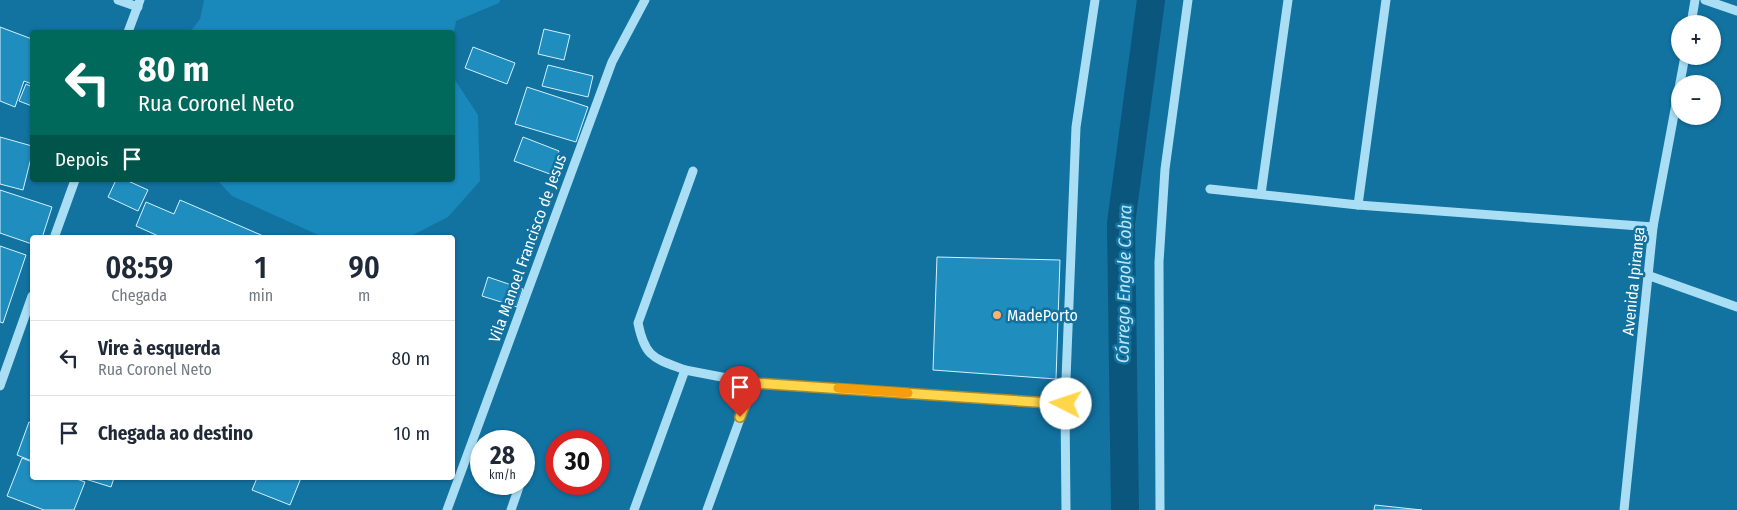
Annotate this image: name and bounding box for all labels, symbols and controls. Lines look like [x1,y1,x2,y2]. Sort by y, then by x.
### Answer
map controls [1671,15,1721,125]
button: + [1671,15,1721,65]
text: 80 m [138,48,210,90]
icon: left [55,50,120,115]
button: − [1671,75,1721,125]
text: Rua Coronel Neto [138,90,295,117]
icon: arrive [118,145,146,173]
text: Depois [55,148,108,171]
street label: Vila Manoel Francisco de Jesus [485,151,570,345]
water label: Córrego Engole Cobra [1112,205,1136,363]
street label: Avenida Ipiranga [1618,226,1649,336]
text: 08:59 [105,250,173,286]
text: 1 [255,250,267,286]
text: 90 [348,250,380,286]
text: Chegada [111,286,167,305]
text: min [248,286,273,305]
text: m [358,286,370,305]
place label: MadePorto [1007,306,1078,325]
marker: MadePorto [991,309,1003,321]
text: Vire à esquerda [98,337,220,360]
icon: left [55,344,83,372]
text: 80 m [392,347,430,370]
text: Rua Coronel Neto [98,360,212,379]
pin [719,366,761,417]
icon: arrive [726,373,754,401]
position arrow [1039,377,1091,429]
icon: arrive [55,419,83,447]
text: Chegada ao destino [98,422,253,445]
text: 10 m [394,422,430,445]
speed limit sign: 30 [545,430,610,495]
text: 28 [490,441,515,471]
text: km/h [489,468,516,482]

